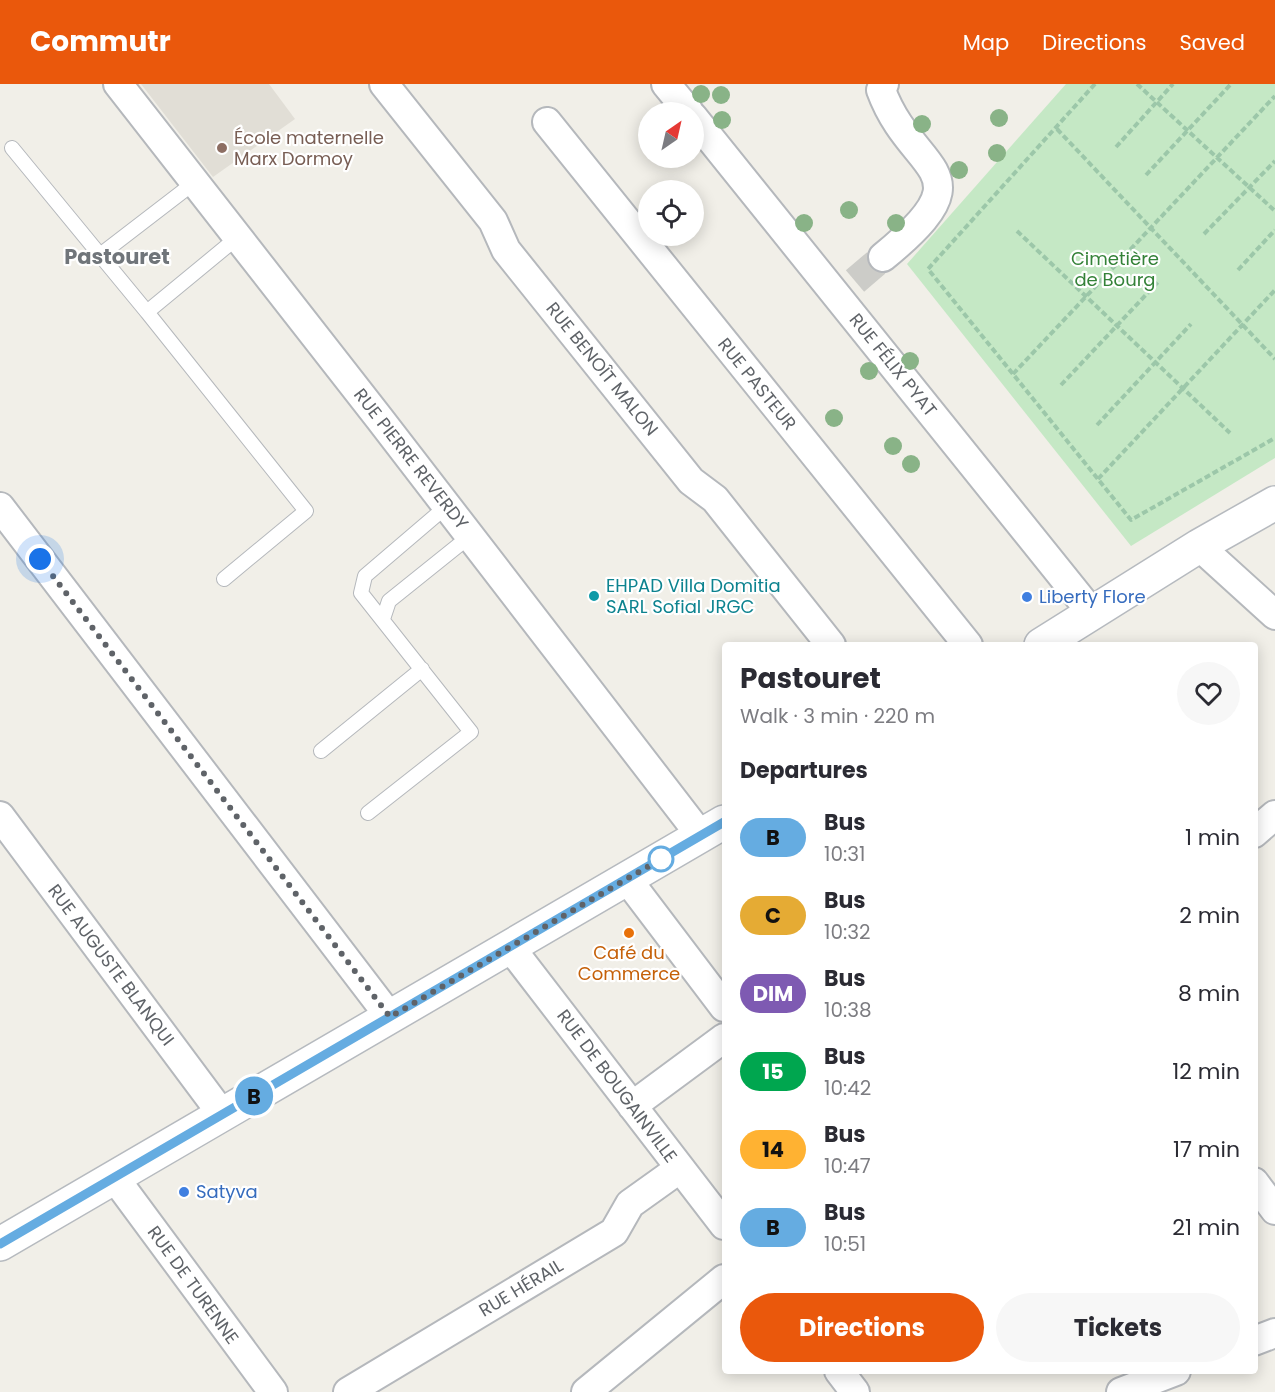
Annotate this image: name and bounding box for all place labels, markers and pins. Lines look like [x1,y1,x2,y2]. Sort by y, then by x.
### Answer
place label: École maternelle Marx Dormoy [234,125,384,171]
marker: École maternelle Marx Dormoy [215,141,229,155]
place label: EHPAD Villa Domitia SARL Sofial JRGC [606,573,781,619]
place label: Liberty Flore [1039,584,1146,609]
marker: EHPAD Villa Domitia SARL Sofial JRGC [587,589,601,603]
marker: Liberty Flore [1020,590,1034,604]
unlabelled marker [648,846,674,872]
marker: Café du Commerce [622,926,636,940]
place label: Café du Commerce [578,940,680,986]
place label: Satyva [196,1179,258,1204]
marker: Satyva [177,1185,191,1199]

